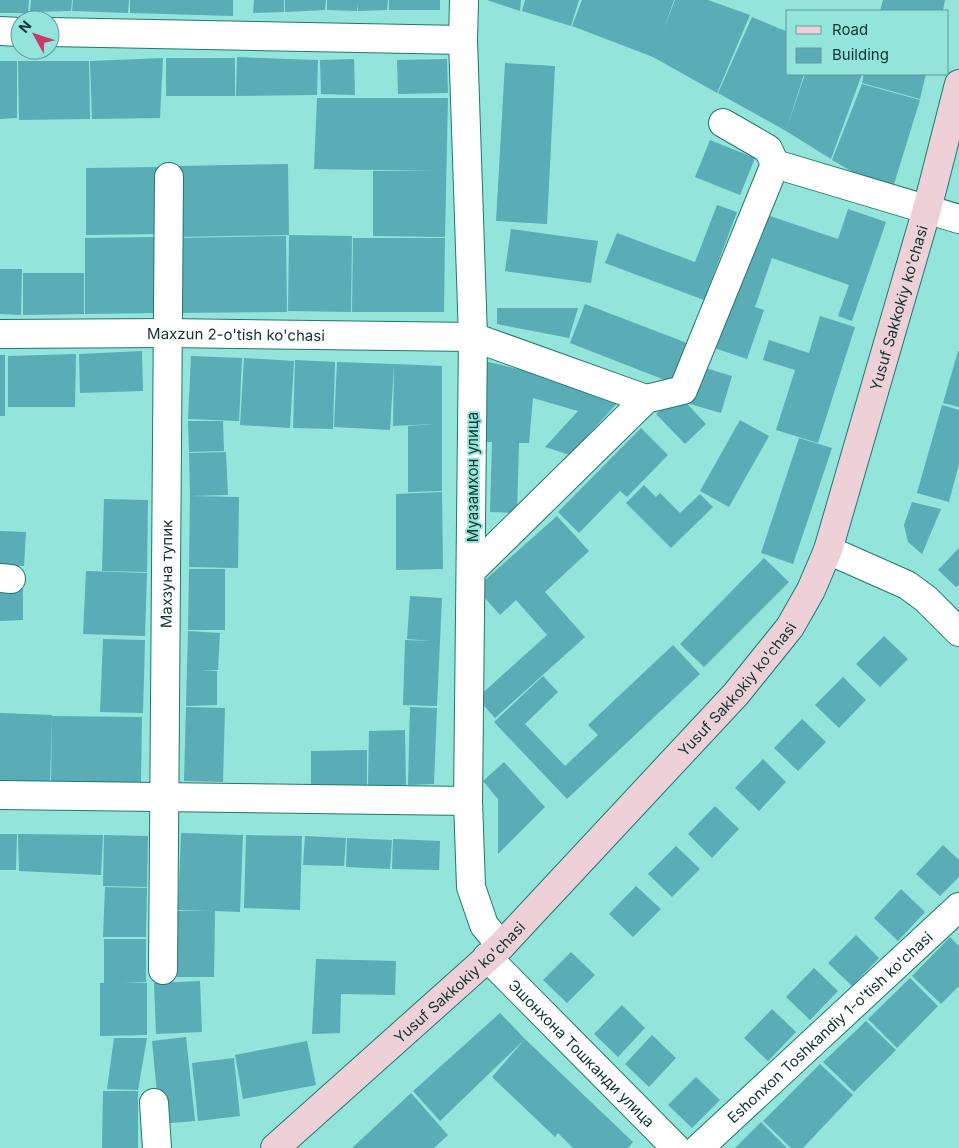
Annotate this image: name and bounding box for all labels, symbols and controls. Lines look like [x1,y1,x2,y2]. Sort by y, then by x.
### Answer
north arrow [10,10,60,60]
legend [786,10,949,75]
text: N [15,17,35,36]
text: Road [832,20,868,39]
text: Building [832,45,889,64]
street label: Yusuf Sakkokiy ko'chasi [865,223,931,393]
street label: Maxzun 2-o'tish ko'chasi [147,323,325,345]
street label: Муазамхон улица [463,412,482,542]
street label: Махзуна тупик [156,520,176,628]
street label: Yusuf Sakkokiy ko'chasi [674,619,800,760]
street label: Yusuf Sakkokiy ko'chasi [390,917,529,1047]
street label: Eshonxon Toshkandiy 1-o'tish ko'chasi [723,927,936,1127]
street label: Эшонхона Тошканди улица [505,975,659,1131]

